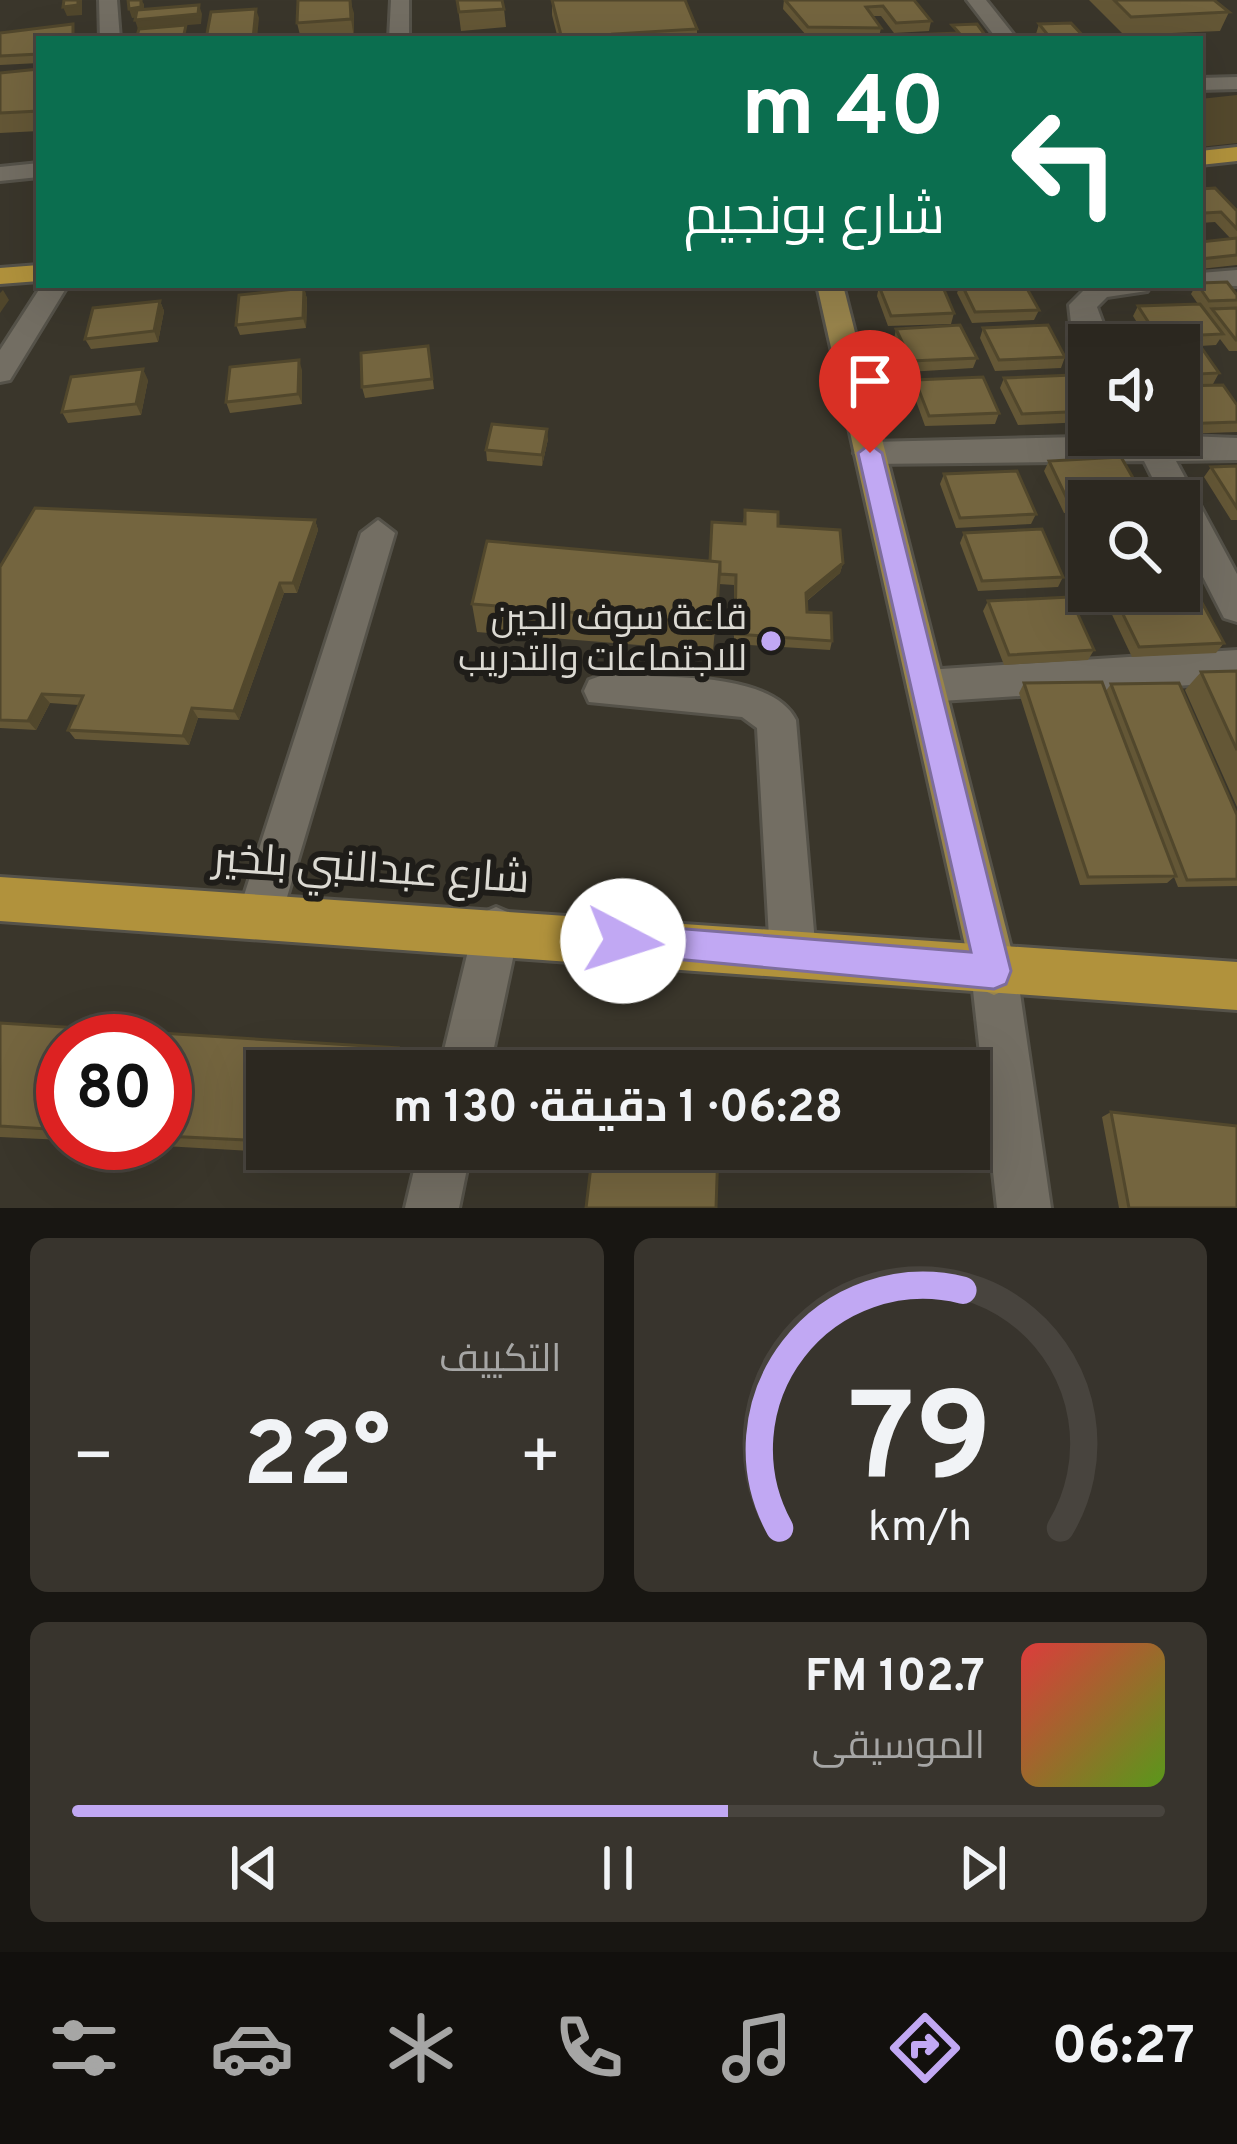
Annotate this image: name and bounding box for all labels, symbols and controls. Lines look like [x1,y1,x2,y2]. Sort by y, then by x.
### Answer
text: 40 m [741,59,945,165]
icon: left [987,84,1143,240]
text: شارع بونجيم [684,185,945,254]
map controls [1068,324,1200,612]
button: sound [1068,324,1200,456]
pin [819,330,921,453]
icon: arrive [837,348,903,414]
button: search [1068,480,1200,612]
place label: قاعة سوف الجين للاجتماعات والتدريب [458,597,747,684]
marker: قاعة سوف الجين للاجتماعات والتدريب [758,628,784,654]
street label: شارع عبدالنبي بلخير [209,833,531,910]
position arrow [560,878,686,1004]
speed limit sign: 80 [36,1014,192,1170]
text: 06:28 · 1 دقيقة · 130 m [393,1081,843,1138]
text: التكييف [439,1337,562,1386]
text: 79 [848,1367,992,1525]
text: 22° [243,1404,391,1517]
text: − [72,1419,115,1502]
text: + [519,1419,561,1502]
text: km/h [868,1502,972,1556]
text: 102.7 FM [805,1650,985,1707]
text: الموسيقى [812,1724,985,1773]
icon: previous [221,1835,287,1901]
icon: pause [585,1835,651,1901]
icon: next [950,1835,1016,1901]
icon: filters [42,2006,126,2090]
icon: car [210,2006,294,2090]
icon: climate [379,2006,463,2090]
icon: phone [547,2006,631,2090]
icon: music [715,2006,799,2090]
icon: directions [883,2006,967,2090]
text: 06:27 [1052,2014,1195,2083]

